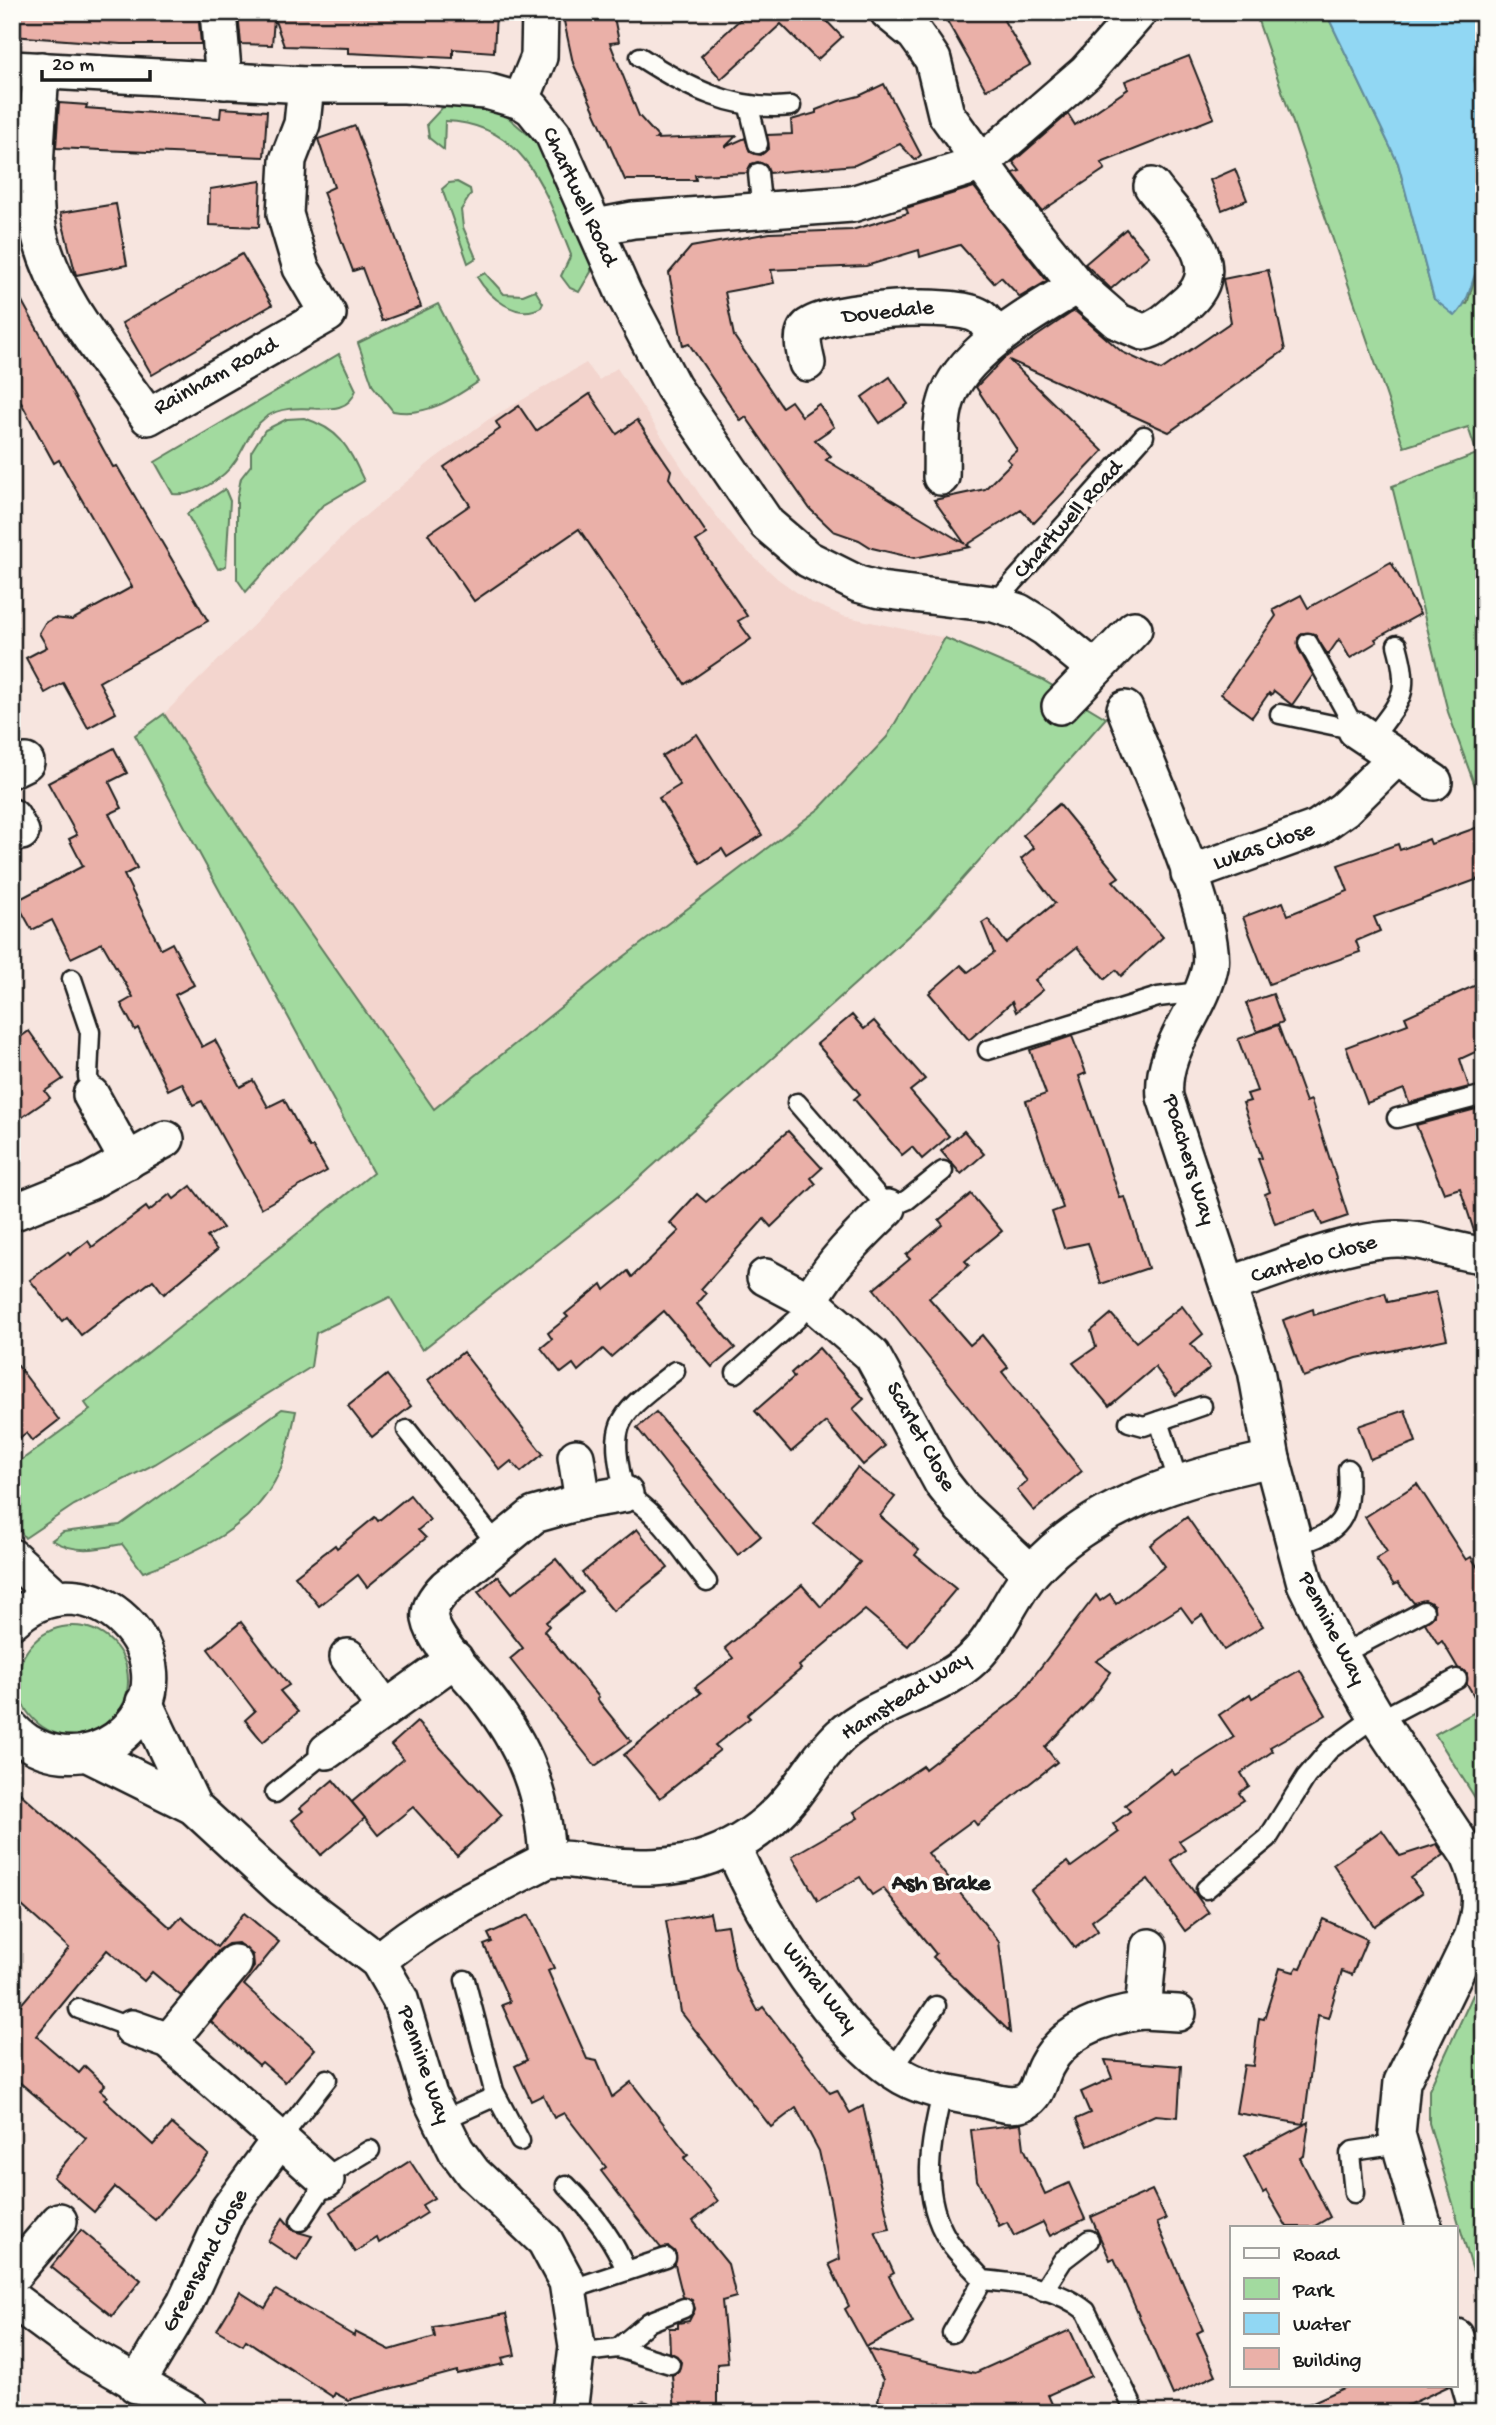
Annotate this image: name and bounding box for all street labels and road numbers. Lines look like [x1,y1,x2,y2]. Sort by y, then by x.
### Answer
street label: Chartwell Road [535,123,624,272]
street label: Dovedale [839,295,936,331]
street label: Rainham Road [149,331,284,422]
street label: Chartwell Road [1009,454,1130,585]
street label: Lukas Close [1210,816,1319,878]
street label: Poachers Way [1155,1090,1221,1229]
street label: Cantelo Close [1248,1229,1381,1291]
street label: Scarlet Close [879,1378,962,1497]
street label: Pennine Way [1291,1567,1371,1690]
street label: Hamstead Way [836,1647,976,1747]
street label: Wirral Way [775,1937,863,2039]
street label: Pennine Way [390,2001,456,2128]
street label: Greensand Close [157,2184,256,2337]

